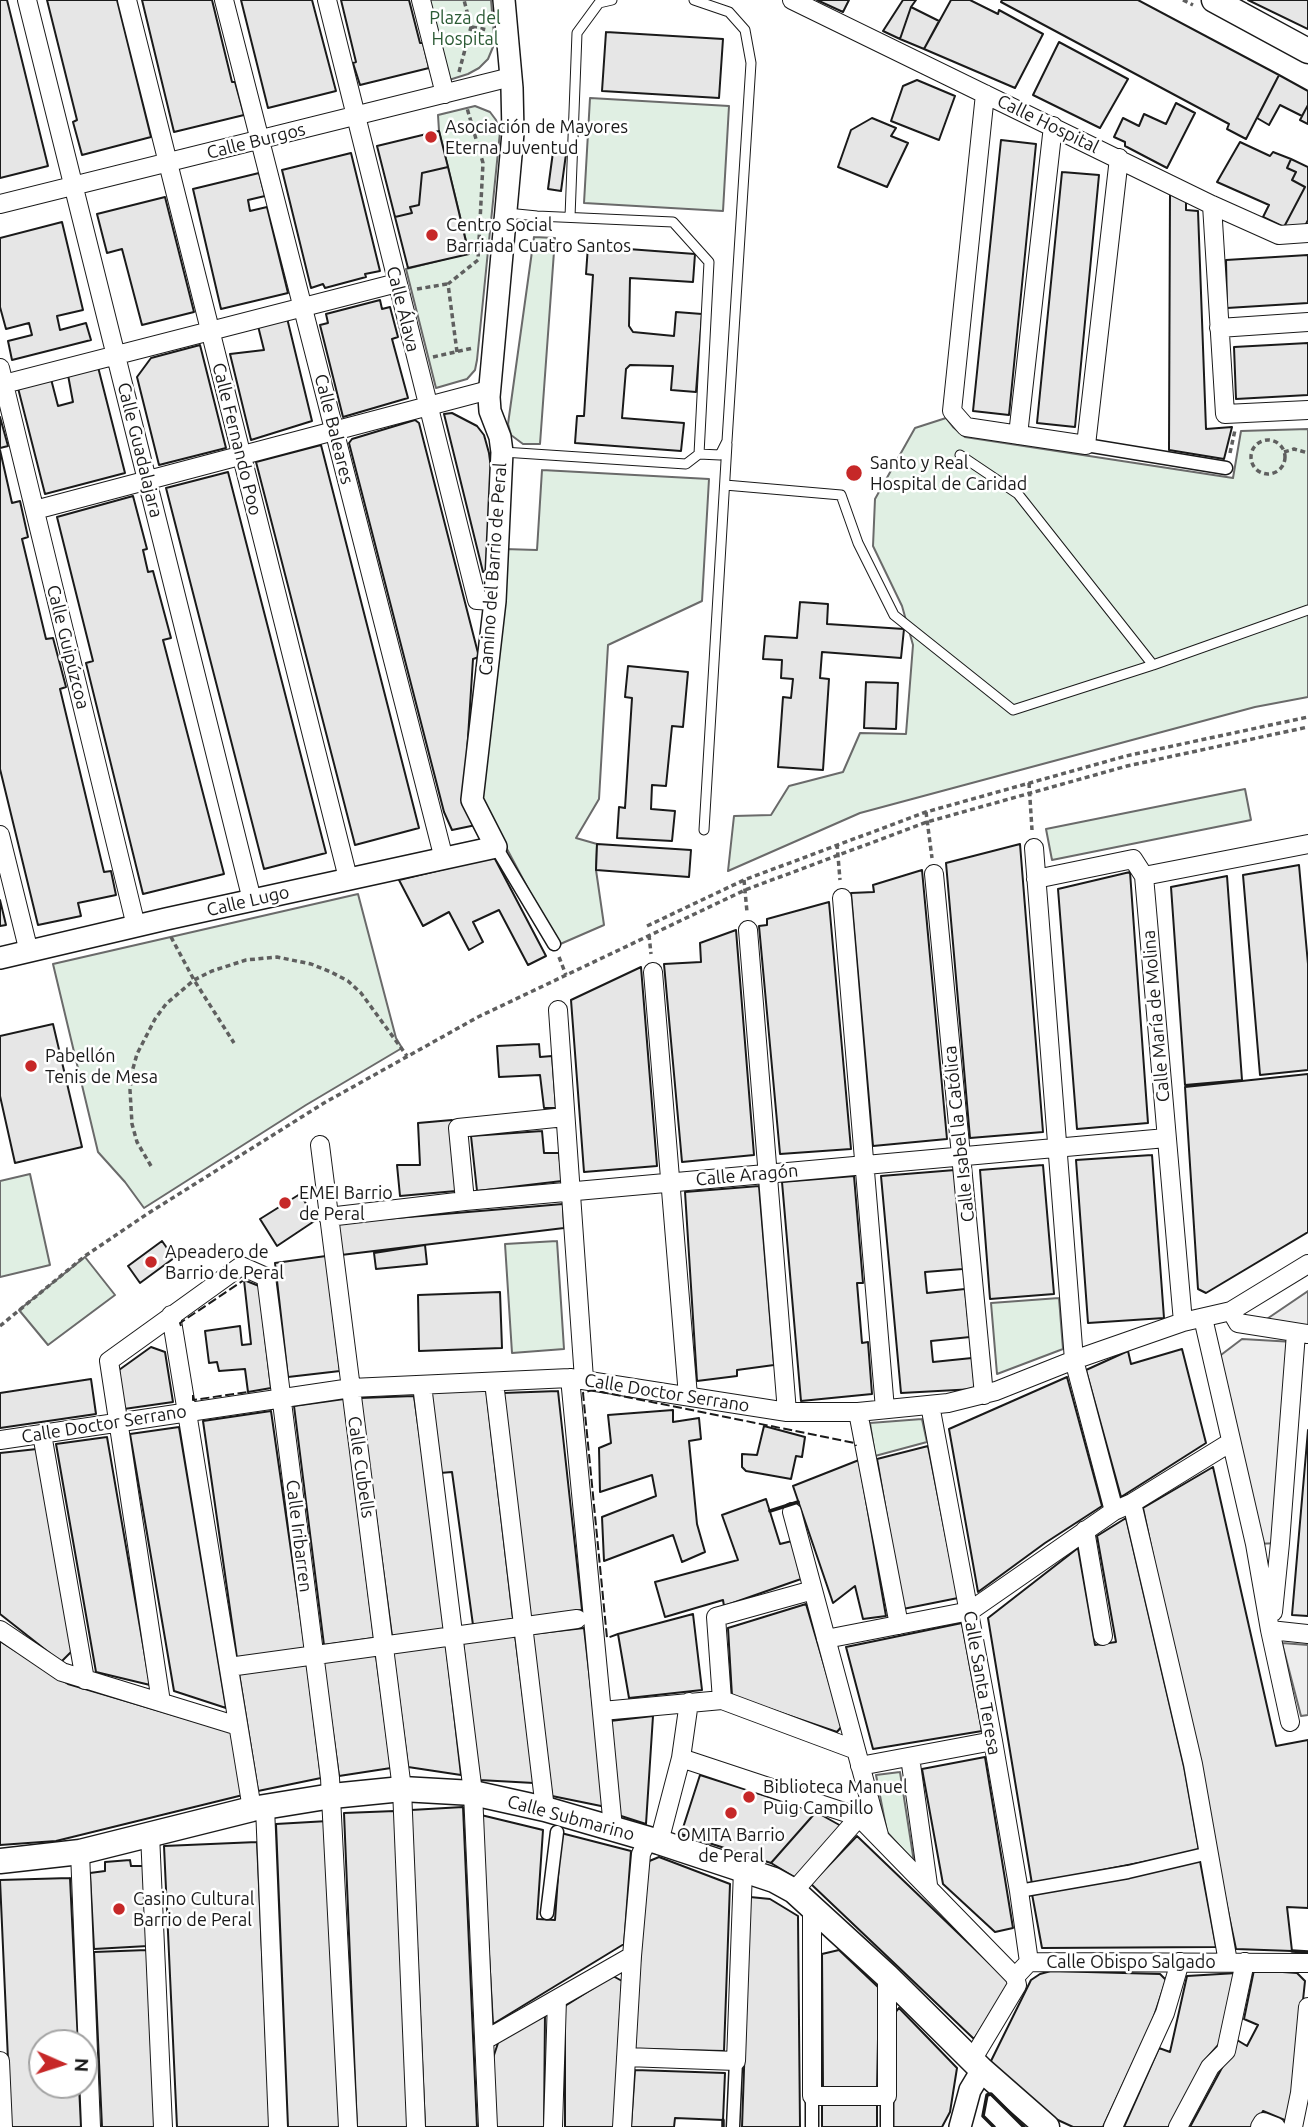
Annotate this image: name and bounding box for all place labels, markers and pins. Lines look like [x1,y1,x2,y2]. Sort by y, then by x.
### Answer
place label: Asociación de Mayores Eterna Juventud [445,116,628,158]
marker: Asociación de Mayores Eterna Juventud [423,129,439,145]
place label: Centro Social Barriada Cuatro Santos [446,214,631,256]
marker: Centro Social Barriada Cuatro Santos [424,227,440,243]
place label: Santo y Real Hospital de Caridad [870,452,1027,494]
marker: Santo y Real Hospital de Caridad [844,463,864,483]
place label: Pabellón Tenis de Mesa [45,1045,158,1088]
marker: Pabellón Tenis de Mesa [23,1058,39,1074]
place label: EMEI Barrio de Peral [299,1182,393,1224]
marker: EMEI Barrio de Peral [277,1195,293,1211]
place label: Apeadero de Barrio de Peral [165,1241,284,1284]
marker: Apeadero de Barrio de Peral [143,1254,159,1270]
place label: Biblioteca Manuel Puig Campillo [763,1776,908,1818]
marker: Biblioteca Manuel Puig Campillo [741,1789,757,1805]
marker: OMITA Barrio de Peral [723,1805,739,1821]
place label: OMITA Barrio de Peral [677,1824,785,1867]
place label: Casino Cultural Barrio de Peral [133,1888,254,1930]
marker: Casino Cultural Barrio de Peral [111,1901,127,1917]

